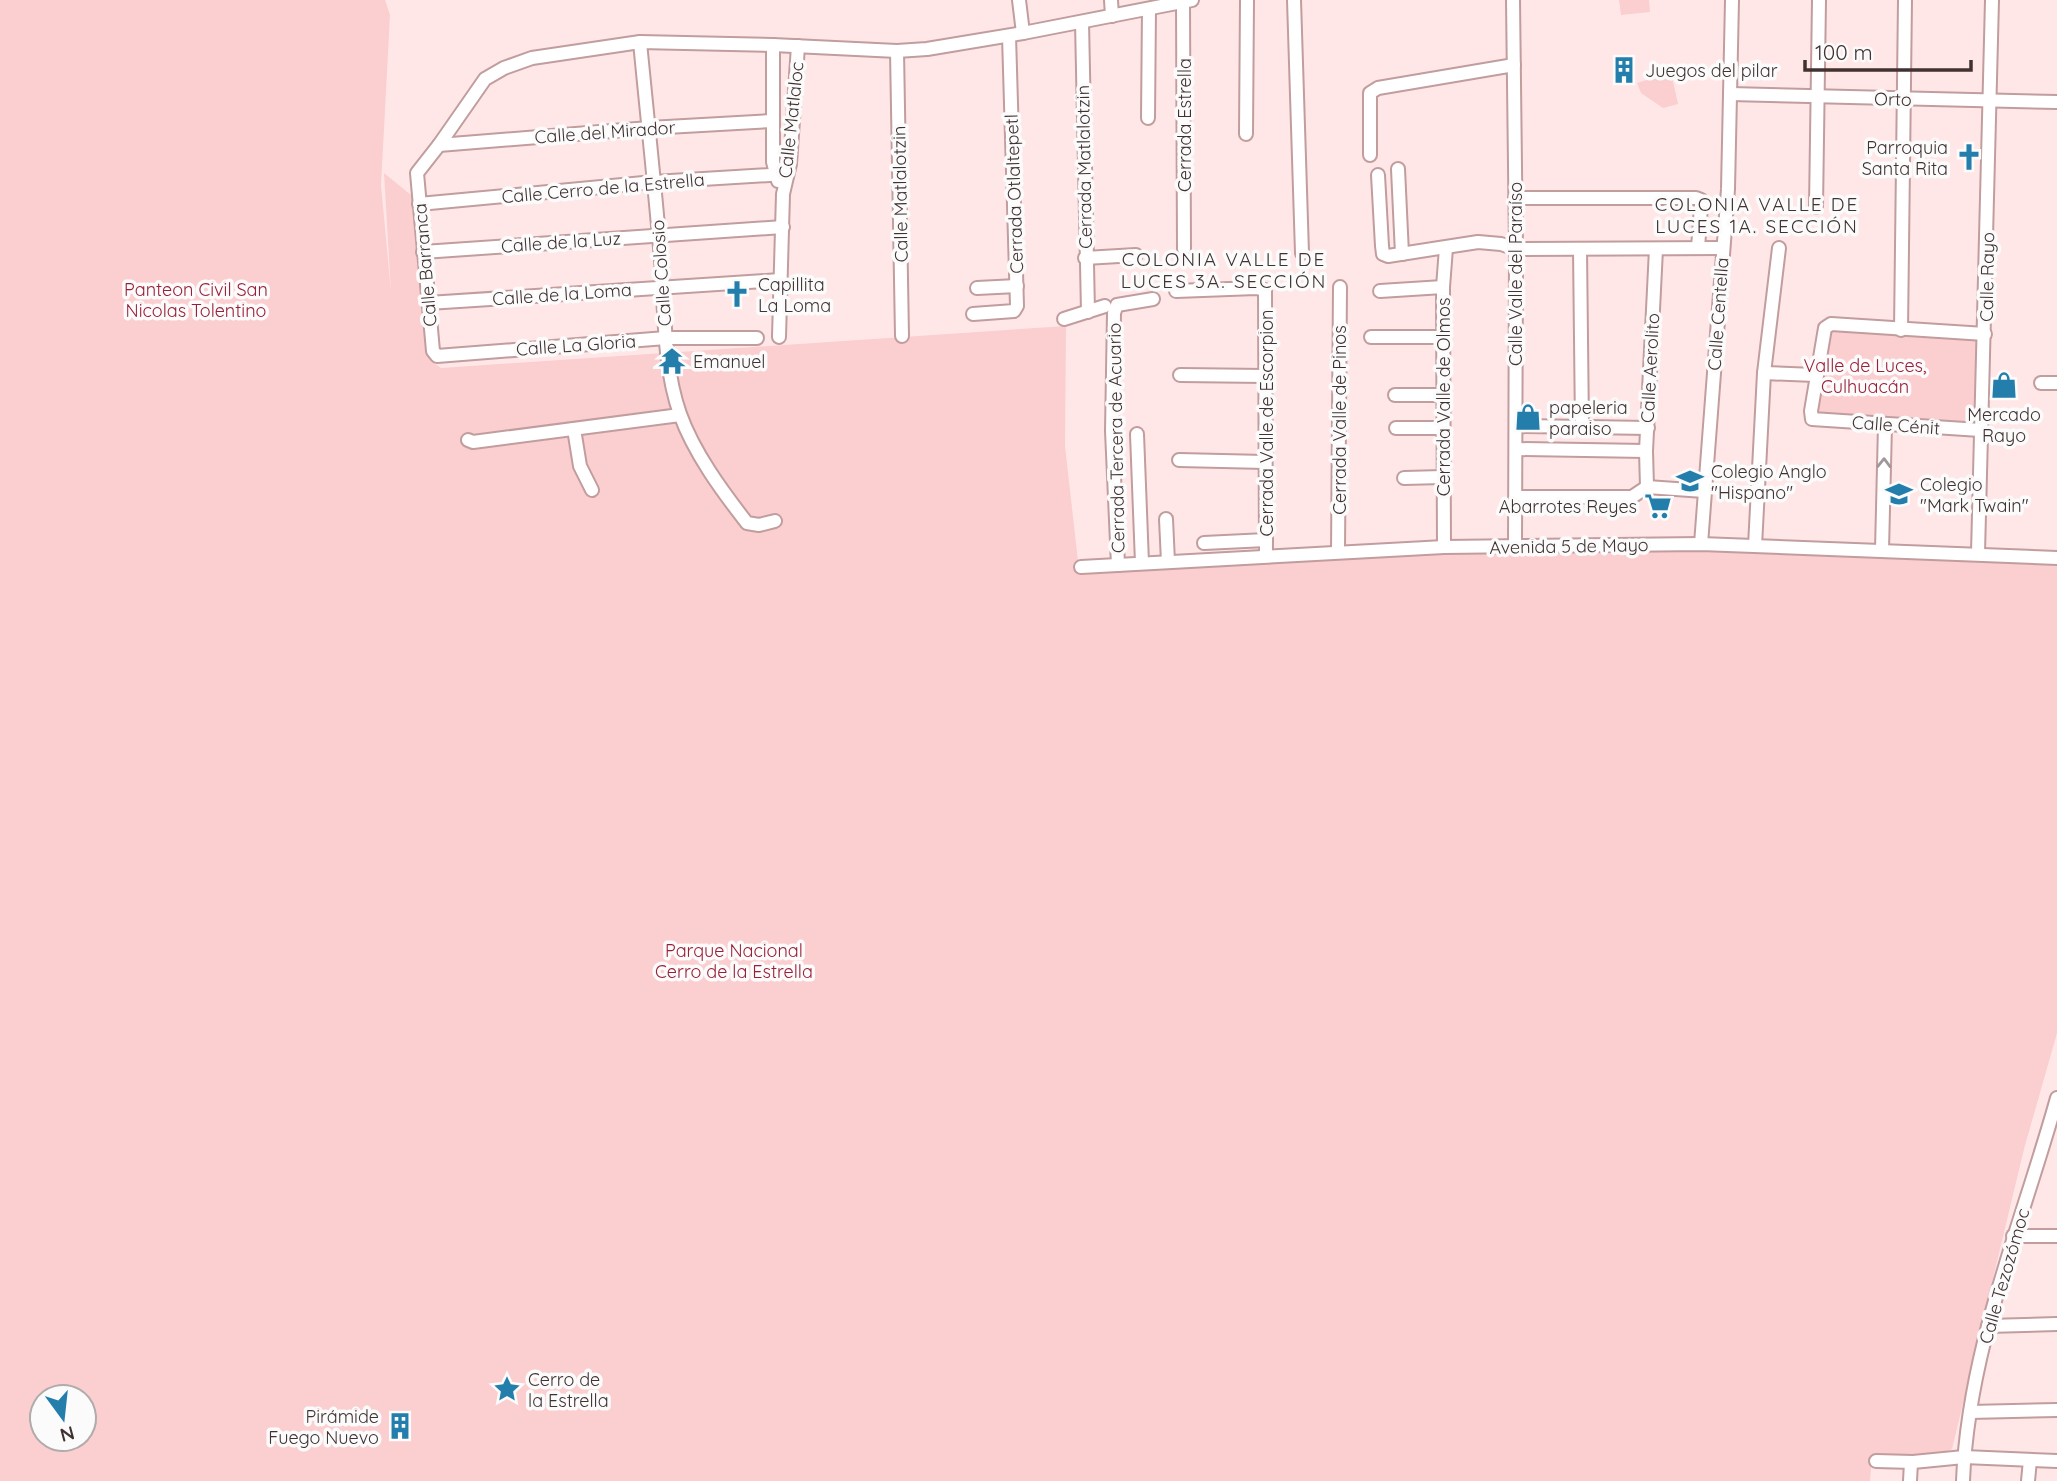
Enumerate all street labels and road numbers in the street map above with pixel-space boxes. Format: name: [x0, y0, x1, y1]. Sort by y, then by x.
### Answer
street label: Cerrada Estrella: [1173, 58, 1196, 192]
street label: Calle Matlaloc: [773, 61, 809, 179]
street label: Cerrada Matlalotzin: [1071, 85, 1097, 249]
street label: Orto: [1874, 87, 1912, 111]
street label: Cerrada Otlaltepetl: [1000, 114, 1028, 274]
street label: Calle del Mirador: [534, 116, 676, 148]
street label: Calle Matlalotzin: [887, 126, 913, 262]
street label: Calle Cerro de la Estrella: [501, 168, 705, 208]
street label: Calle Valle del Paraíso: [1504, 182, 1527, 366]
street label: Calle Barranca: [408, 202, 442, 328]
street label: Calle Colosio: [646, 219, 676, 327]
street label: Calle de la Luz: [500, 226, 622, 258]
street label: Calle Rayo: [1975, 232, 1999, 322]
street label: Calle Centella: [1703, 257, 1733, 371]
street label: Calle de la Loma: [492, 278, 632, 310]
street label: Cerrada Valle de Olmos: [1432, 298, 1455, 496]
street label: Cerrada Valle de Escorpion: [1255, 310, 1278, 536]
street label: Calle Aerolito: [1636, 312, 1664, 424]
street label: Cerrada Tercera de Acuario: [1102, 323, 1130, 553]
street label: Cerrada Valle de Pinos: [1328, 325, 1351, 515]
street label: Calle La Gloria: [515, 329, 637, 361]
street label: Calle Cénit: [1851, 410, 1941, 440]
street label: Avenida 5 de Mayo: [1489, 533, 1649, 559]
street label: Calle Tezozómoc: [1974, 1206, 2034, 1346]

